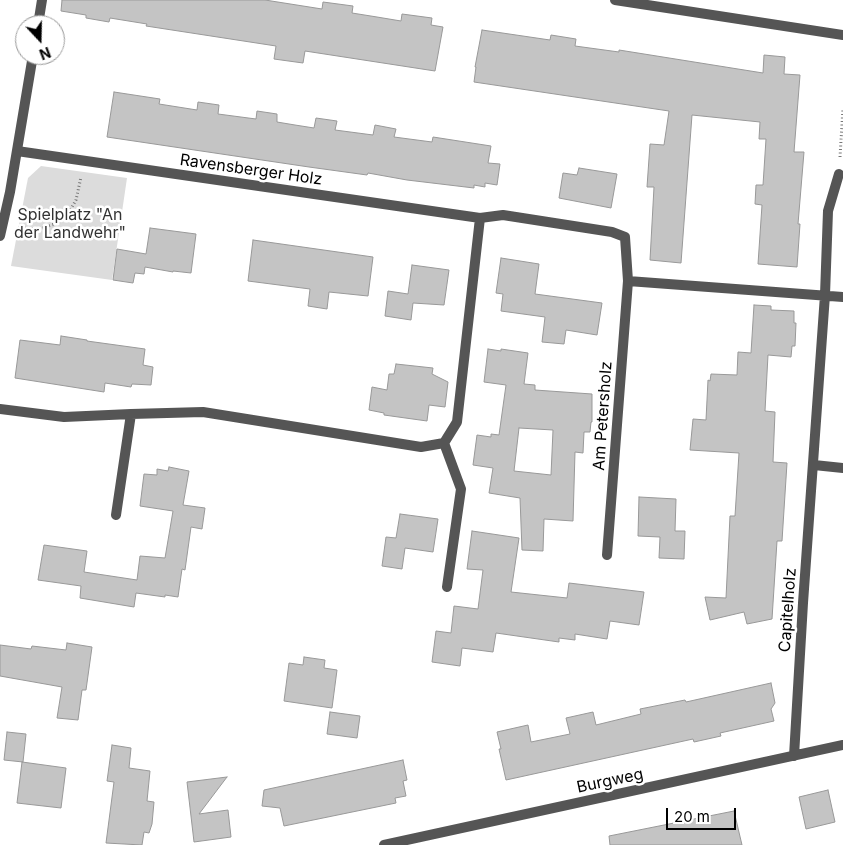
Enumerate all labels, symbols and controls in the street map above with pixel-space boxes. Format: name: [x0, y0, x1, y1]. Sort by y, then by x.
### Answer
north arrow: [15, 15, 65, 65]
text: N: [37, 44, 53, 63]
street label: Ravensberger Holz: [179, 150, 323, 190]
park label: Spielplatz "An der Landwehr": [14, 205, 126, 243]
street label: Am Petersholz: [590, 361, 616, 471]
street label: Capitelholz: [775, 567, 801, 653]
street label: Burgweg: [575, 765, 645, 797]
scale bar: [668, 798, 738, 830]
text: 20 m: [674, 807, 710, 826]

